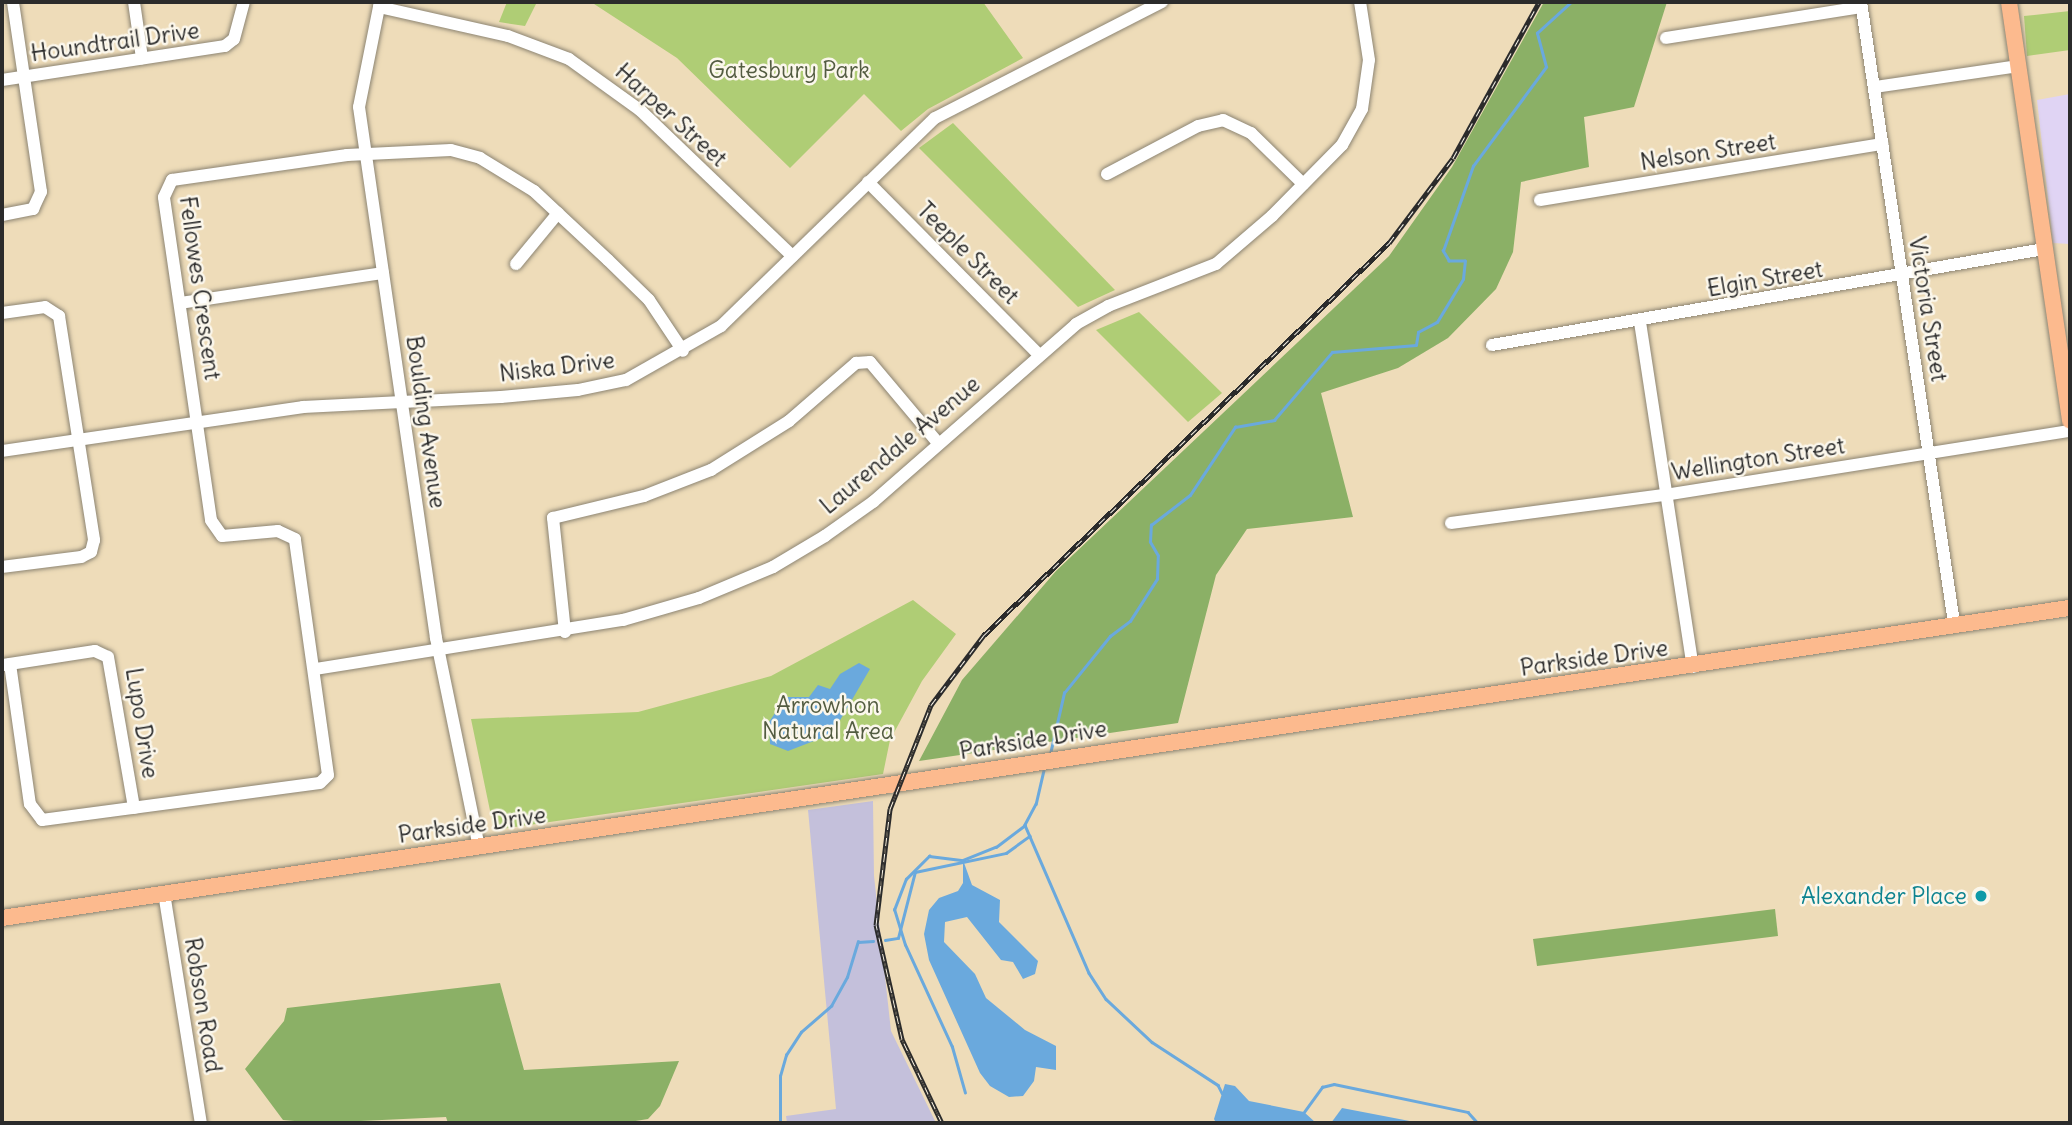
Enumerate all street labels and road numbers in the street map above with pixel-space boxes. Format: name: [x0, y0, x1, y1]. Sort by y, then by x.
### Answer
street label: Houndtrail Drive: [29, 17, 201, 67]
street label: Harper Street: [609, 58, 733, 172]
street label: Nelson Street: [1638, 128, 1778, 176]
street label: Fellowes Crescent: [173, 195, 227, 381]
street label: Teeple Street: [911, 196, 1025, 310]
street label: Victoria Street: [1903, 235, 1953, 383]
street label: Elgin Street: [1705, 255, 1825, 303]
street label: Boulding Avenue: [400, 334, 452, 510]
street label: Niska Drive: [498, 346, 616, 388]
street label: Laurendale Avenue: [815, 370, 985, 520]
street label: Wellington Street: [1669, 432, 1847, 486]
street label: Parkside Drive: [1518, 634, 1670, 682]
street label: Lupo Drive: [120, 666, 164, 780]
street label: Parkside Drive: [957, 715, 1109, 765]
street label: Parkside Drive: [396, 801, 548, 849]
street label: Robson Road: [179, 936, 227, 1074]

